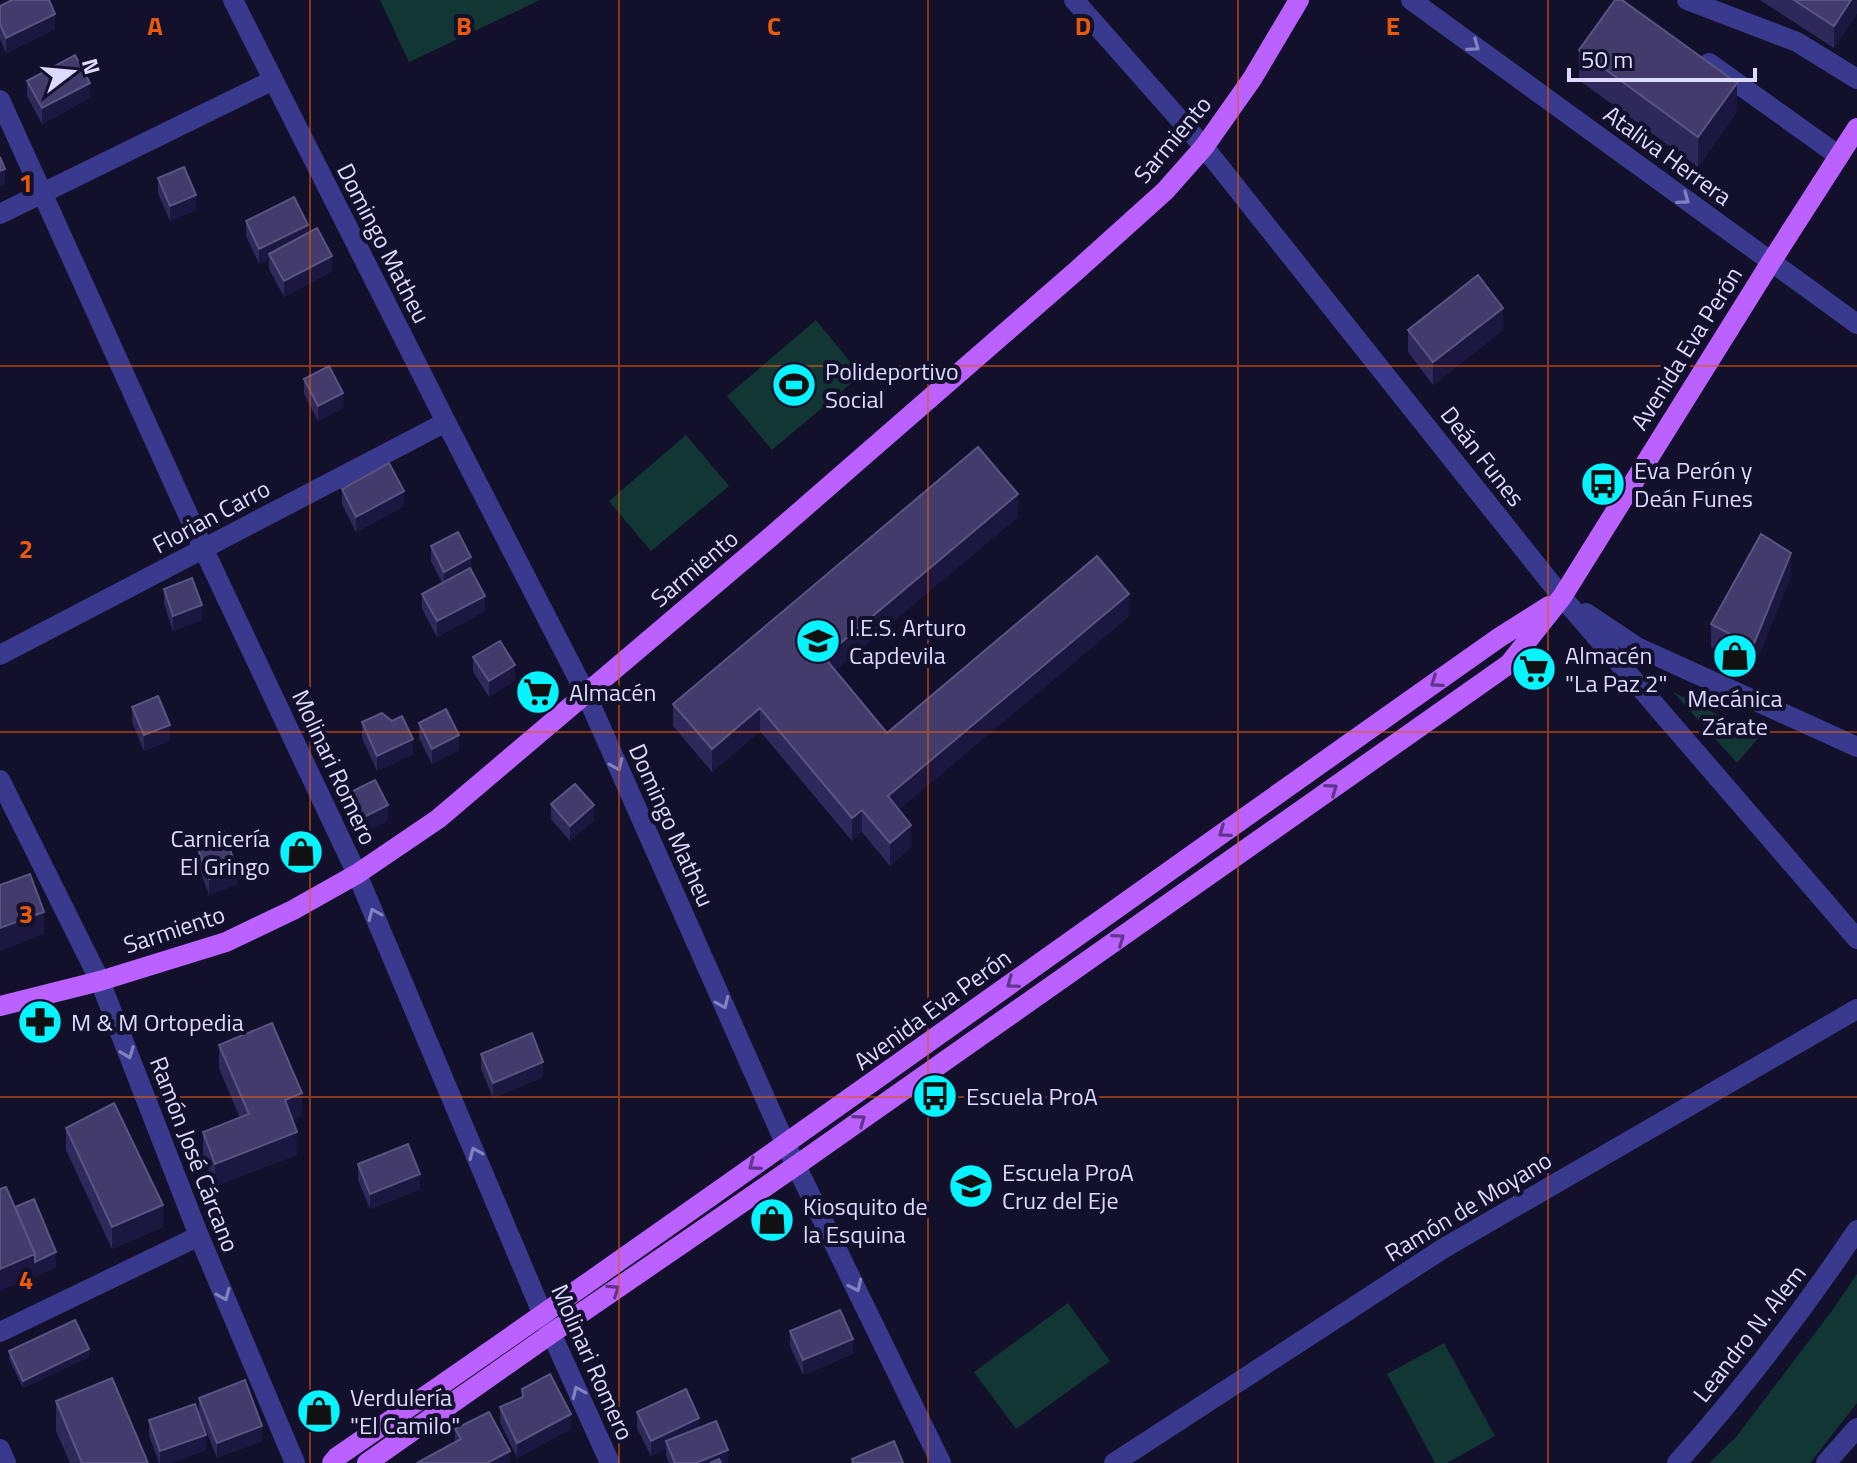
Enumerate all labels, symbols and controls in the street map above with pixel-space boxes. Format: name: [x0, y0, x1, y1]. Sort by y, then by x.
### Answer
text: A: [147, 6, 163, 45]
text: B: [456, 6, 472, 45]
text: C: [767, 6, 781, 45]
text: D: [1075, 6, 1091, 45]
text: E: [1386, 6, 1400, 45]
north arrow: [32, 32, 112, 112]
scale bar: [1569, 32, 1755, 82]
one-way arrow: [1465, 36, 1480, 51]
text: 50 m: [1581, 41, 1633, 77]
text: N: [73, 54, 110, 79]
street label: Sarmiento: [1125, 87, 1219, 191]
street label: Ataliva Herrera: [1596, 96, 1740, 214]
street label: Domingo Matheu: [328, 157, 440, 329]
text: 1: [19, 163, 33, 202]
one-way arrow: [1675, 189, 1690, 204]
street label: Avenida Eva Perón: [1621, 259, 1751, 437]
place label: Polideportivo Social: [825, 353, 959, 417]
sports icon: Polideportivo Social: [770, 361, 818, 409]
street label: Deán Funes: [1432, 398, 1534, 514]
place label: Eva Perón y Deán Funes: [1634, 452, 1753, 516]
bus stop icon: Eva Perón y Deán Funes: [1579, 460, 1627, 508]
street label: Florian Carro: [146, 470, 276, 562]
street label: Sarmiento: [642, 521, 746, 615]
text: 2: [19, 529, 33, 568]
place label: I.E.S. Arturo Capdevila: [849, 609, 967, 673]
school or university icon: I.E.S. Arturo Capdevila: [794, 617, 842, 665]
shop icon: Mecánica Zárate: [1711, 632, 1759, 680]
place label: Almacén "La Paz 2": [1565, 637, 1667, 701]
supermarket icon: Almacén "La Paz 2": [1510, 645, 1558, 693]
supermarket icon: Almacén: [514, 668, 562, 716]
one-way arrow: [1431, 672, 1445, 687]
place label: Almacén: [569, 674, 656, 710]
place label: Mecánica Zárate: [1687, 680, 1783, 744]
street label: Molinari Romero: [283, 684, 387, 850]
street label: Domingo Matheu: [620, 738, 724, 912]
one-way arrow: [607, 757, 623, 772]
one-way arrow: [1324, 784, 1338, 799]
place label: Carnicería El Gringo: [170, 820, 270, 884]
one-way arrow: [1218, 822, 1232, 837]
shop icon: Carnicería El Gringo: [277, 828, 325, 876]
text: 3: [19, 894, 33, 933]
street label: Sarmiento: [119, 896, 229, 962]
one-way arrow: [367, 908, 383, 922]
one-way arrow: [1111, 934, 1125, 949]
street label: Avenida Eva Perón: [846, 939, 1018, 1079]
one-way arrow: [1007, 973, 1021, 988]
one-way arrow: [713, 995, 729, 1009]
pharmacy icon: M & M Ortopedia: [16, 998, 64, 1046]
place label: M & M Ortopedia: [71, 1004, 244, 1040]
one-way arrow: [118, 1045, 135, 1059]
street label: Ramón José Cárcano: [141, 1051, 249, 1257]
bus stop icon: Escuela ProA: [911, 1072, 959, 1120]
place label: Escuela ProA: [966, 1078, 1098, 1114]
one-way arrow: [852, 1115, 866, 1130]
street label: Ramón de Moyano: [1378, 1142, 1558, 1270]
one-way arrow: [468, 1147, 485, 1161]
place label: Escuela ProA Cruz del Eje: [1002, 1154, 1134, 1218]
one-way arrow: [748, 1155, 762, 1170]
school or university icon: Escuela ProA Cruz del Eje: [947, 1162, 995, 1210]
place label: Kiosquito de la Esquina: [803, 1188, 928, 1252]
shop icon: Kiosquito de la Esquina: [748, 1196, 796, 1244]
street label: Leandro N. Alem: [1684, 1257, 1814, 1409]
text: 4: [19, 1260, 33, 1299]
street label: Molinari Romero: [543, 1278, 643, 1446]
one-way arrow: [846, 1278, 862, 1292]
one-way arrow: [606, 1285, 620, 1300]
one-way arrow: [214, 1287, 230, 1301]
place label: Verdulería "El Camilo": [350, 1379, 460, 1443]
one-way arrow: [572, 1386, 588, 1400]
shop icon: Verdulería "El Camilo": [295, 1387, 343, 1435]

